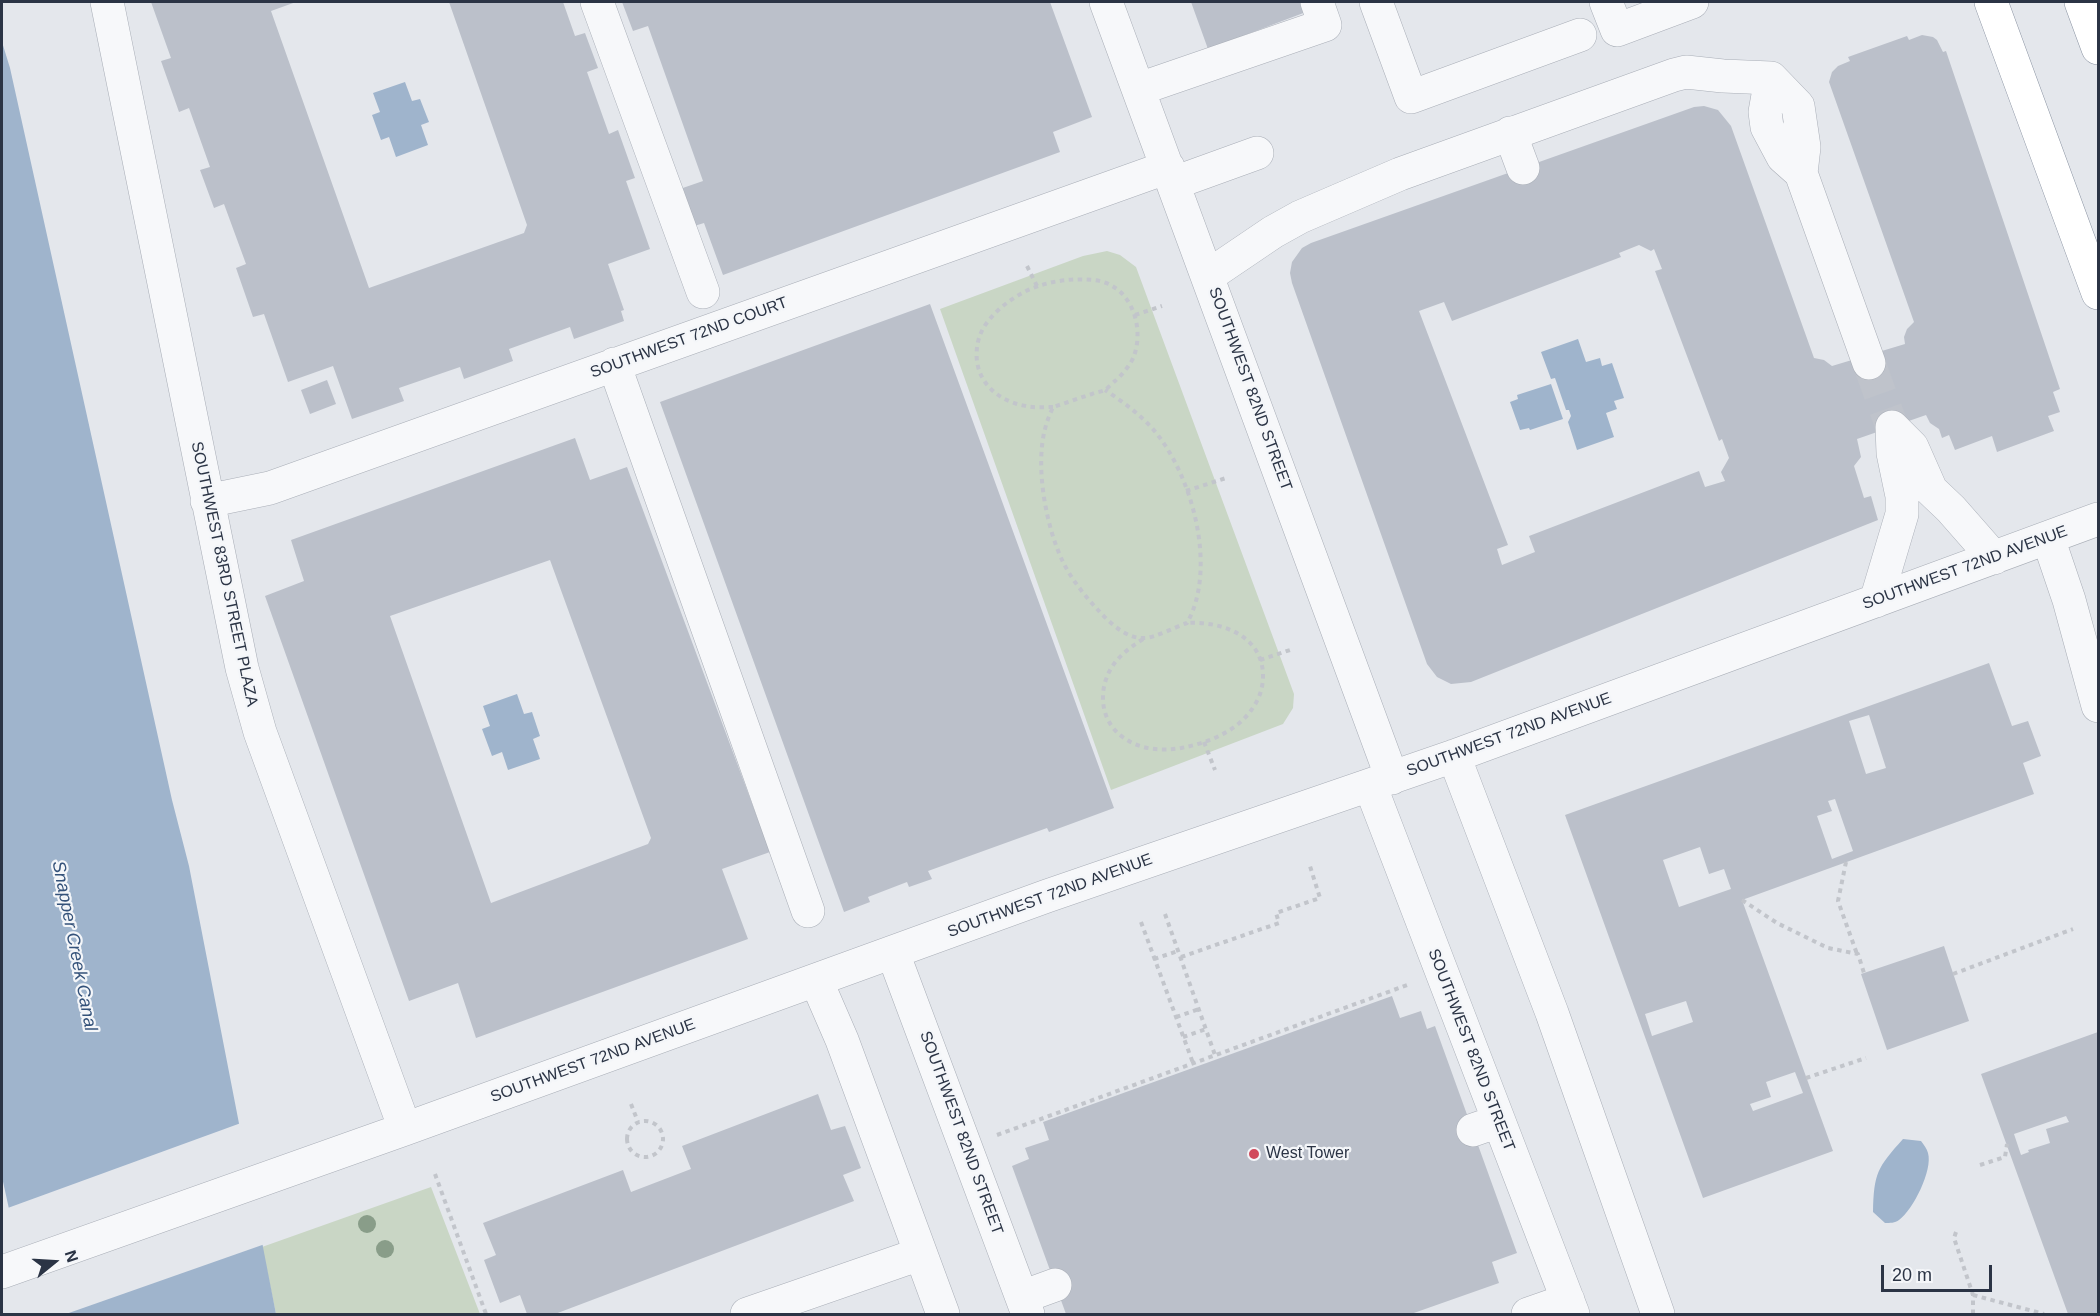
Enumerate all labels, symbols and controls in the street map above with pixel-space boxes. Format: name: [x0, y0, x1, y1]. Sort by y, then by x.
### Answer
street label: SOUTHWEST 82ND STREET: [1204, 285, 1296, 493]
street label: SOUTHWEST 72ND COURT: [588, 293, 790, 383]
street label: SOUTHWEST 83RD STREET PLAZA: [187, 440, 261, 708]
street label: SOUTHWEST 72ND AVENUE: [1860, 522, 2070, 614]
street label: SOUTHWEST 72ND AVENUE: [1404, 689, 1614, 781]
street label: SOUTHWEST 72ND AVENUE: [945, 850, 1155, 942]
water label: Snapper Creek Canal: [47, 859, 101, 1033]
street label: SOUTHWEST 82ND STREET: [1423, 946, 1519, 1154]
street label: SOUTHWEST 72ND AVENUE: [488, 1015, 698, 1107]
street label: SOUTHWEST 82ND STREET: [915, 1029, 1007, 1237]
place label: West Tower: [1266, 1144, 1349, 1164]
marker: West Tower: [1247, 1147, 1261, 1161]
north arrow: [24, 1232, 84, 1292]
text: N: [62, 1248, 81, 1264]
scale bar: [1884, 1253, 1995, 1291]
text: 20 m: [1892, 1265, 1932, 1285]

